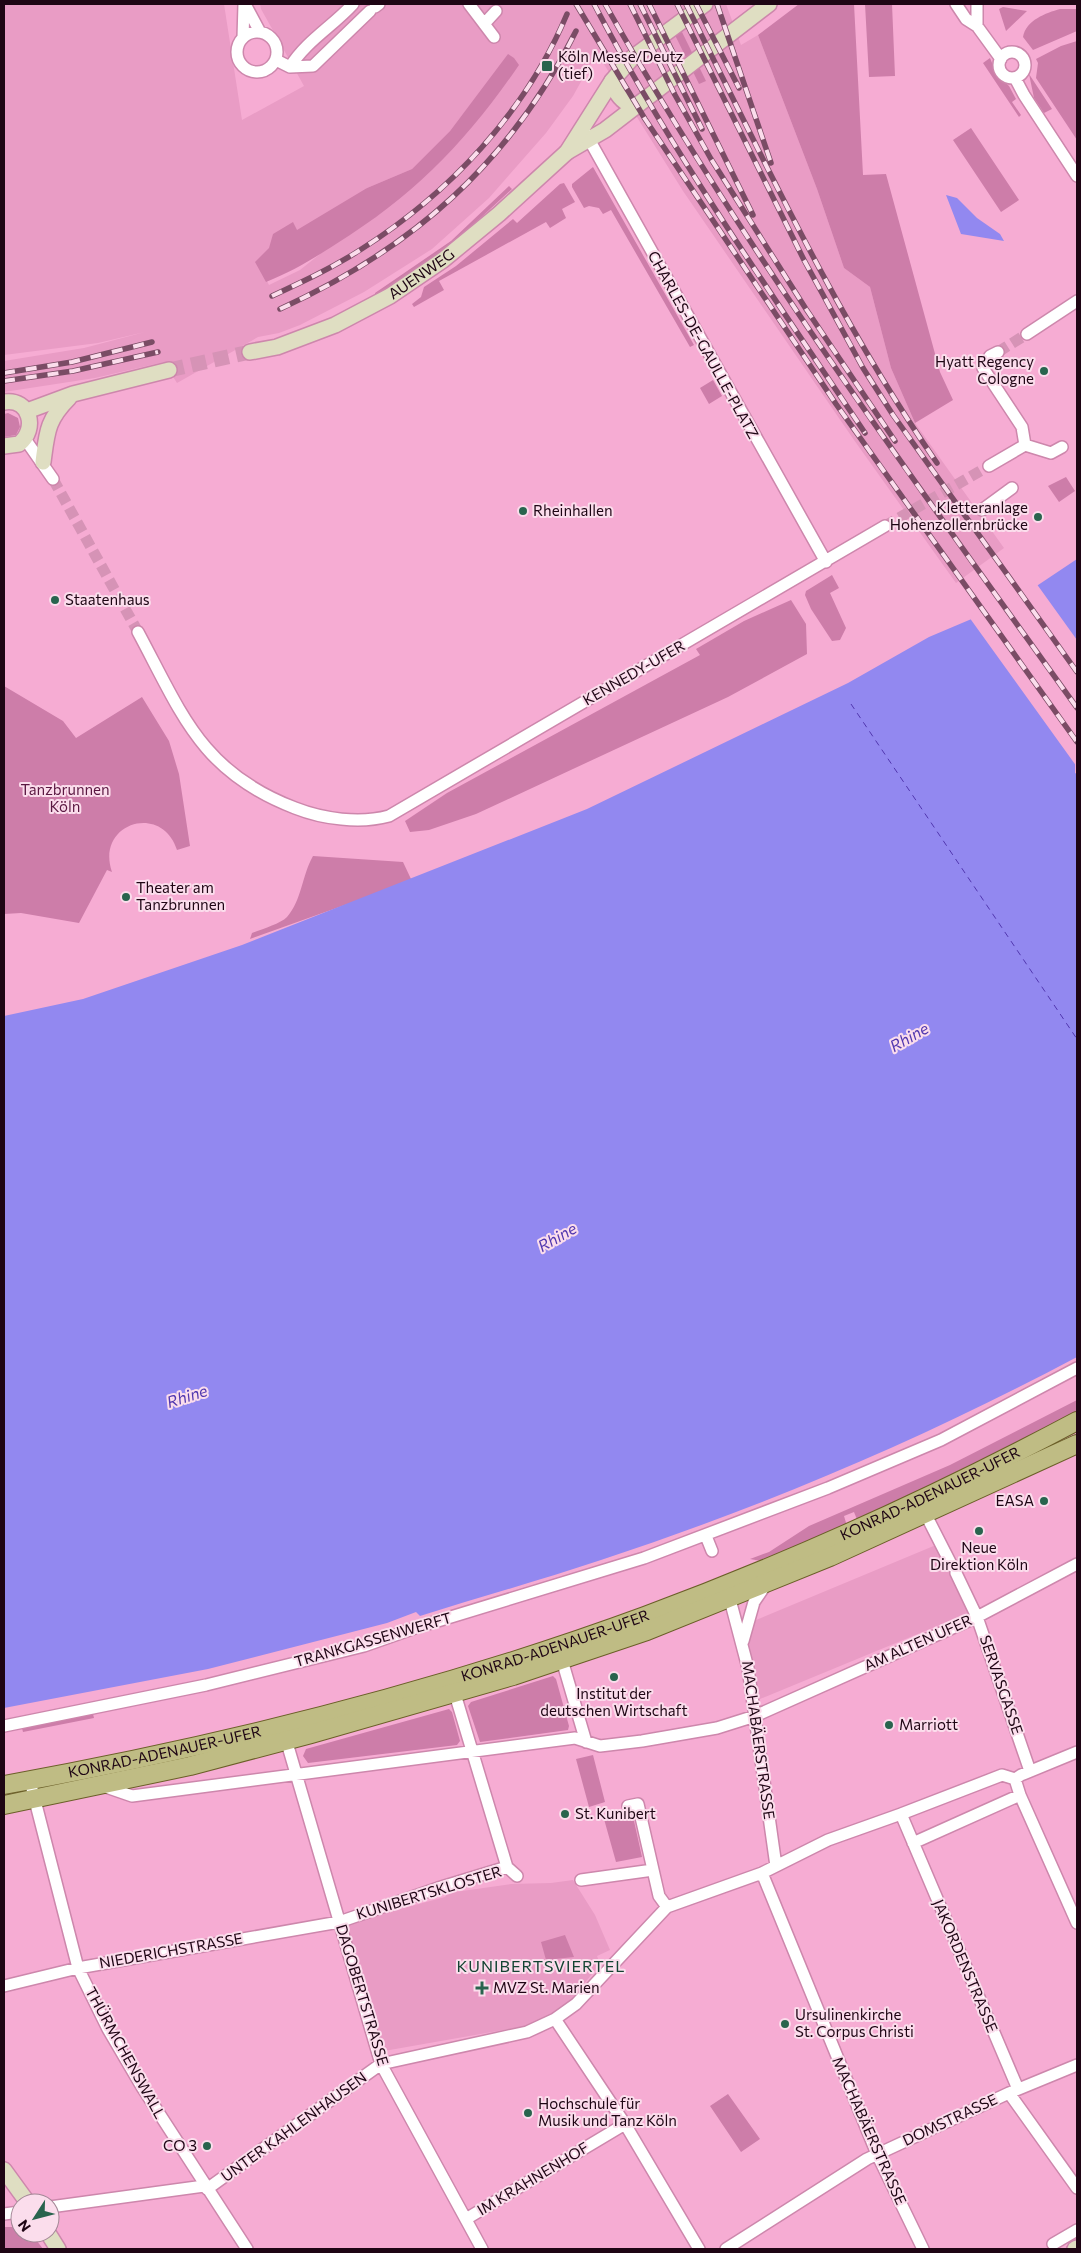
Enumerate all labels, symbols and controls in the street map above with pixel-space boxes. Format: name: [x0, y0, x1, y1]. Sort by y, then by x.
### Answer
place label: Köln Messe/Deutz (tief): [558, 47, 683, 82]
marker: Köln Messe/Deutz (tief): [540, 59, 554, 73]
street label: AUENWEG: [385, 244, 458, 303]
street label: CHARLES-DE-GAULLE-PLATZ: [645, 248, 763, 442]
place label: Hyatt Regency Cologne: [935, 352, 1034, 387]
marker: Hyatt Regency Cologne: [1038, 365, 1050, 377]
place label: Kletteranlage Hohenzollernbrücke: [890, 498, 1028, 533]
place label: Rheinhallen: [533, 501, 613, 519]
marker: Rheinhallen: [517, 505, 529, 517]
marker: Kletteranlage Hohenzollernbrücke: [1032, 511, 1044, 523]
place label: Staatenhaus: [65, 590, 150, 608]
marker: Staatenhaus: [49, 594, 61, 606]
street label: KENNEDY-UFER: [579, 636, 688, 709]
park label: Tanzbrunnen Köln: [20, 780, 110, 815]
place label: Theater am Tanzbrunnen: [136, 878, 225, 913]
marker: Theater am Tanzbrunnen: [120, 891, 132, 903]
water label: Rhine: [886, 1018, 932, 1055]
water label: Rhine: [534, 1218, 580, 1255]
water label: Rhine: [164, 1380, 210, 1411]
street label: KONRAD-ADENAUER-UFER: [837, 1442, 1023, 1543]
place label: EASA: [996, 1491, 1034, 1509]
marker: EASA: [1038, 1495, 1050, 1507]
marker: Neue Direktion Köln: [973, 1525, 985, 1537]
place label: Neue Direktion Köln: [930, 1538, 1028, 1573]
street label: KONRAD-ADENAUER-UFER: [459, 1605, 651, 1685]
street label: TRANKGASSENWERFT: [292, 1608, 454, 1670]
street label: AM ALTEN UFER: [861, 1610, 974, 1674]
street label: SERVASGASSE: [977, 1633, 1027, 1737]
street label: MACHABÄERSTRASSE: [739, 1659, 779, 1821]
marker: Institut der deutschen Wirtschaft: [608, 1671, 620, 1683]
place label: Institut der deutschen Wirtschaft: [540, 1684, 688, 1719]
place label: Marriott: [899, 1715, 958, 1733]
marker: Marriott: [883, 1719, 895, 1731]
street label: KONRAD-ADENAUER-UFER: [66, 1721, 263, 1781]
place label: St. Kunibert: [575, 1804, 656, 1822]
marker: St. Kunibert: [559, 1808, 571, 1820]
street label: KUNIBERTSKLOSTER: [354, 1861, 504, 1923]
street label: JAKORDENSTRASSE: [930, 1896, 1002, 2035]
street label: DAGOBERTSTRASSE: [333, 1922, 393, 2068]
street label: NIEDERICHSTRASSE: [98, 1929, 244, 1971]
district label: KUNIBERTSVIERTEL: [457, 1956, 625, 1975]
place label: MVZ St. Marien: [493, 1978, 600, 1996]
marker: MVZ St. Marien: [475, 1981, 489, 1995]
street label: THÜRMCHENSWALL: [82, 1983, 170, 2122]
place label: Ursulinenkirche St. Corpus Christi: [795, 2005, 914, 2040]
marker: Ursulinenkirche St. Corpus Christi: [779, 2018, 791, 2030]
street label: MACHABÄERSTRASSE: [829, 2054, 911, 2208]
street label: UNTER KAHLENHAUSEN: [217, 2067, 370, 2185]
street label: DOMSTRASSE: [899, 2089, 1000, 2149]
place label: Hochschule für Musik und Tanz Köln: [538, 2094, 677, 2129]
marker: Hochschule für Musik und Tanz Köln: [522, 2107, 534, 2119]
place label: CO 3: [163, 2136, 197, 2154]
street label: IM KRAHNENHOF: [474, 2138, 591, 2219]
marker: CO 3: [201, 2140, 213, 2152]
north arrow: [10, 2193, 60, 2243]
text: N: [14, 2217, 34, 2235]

